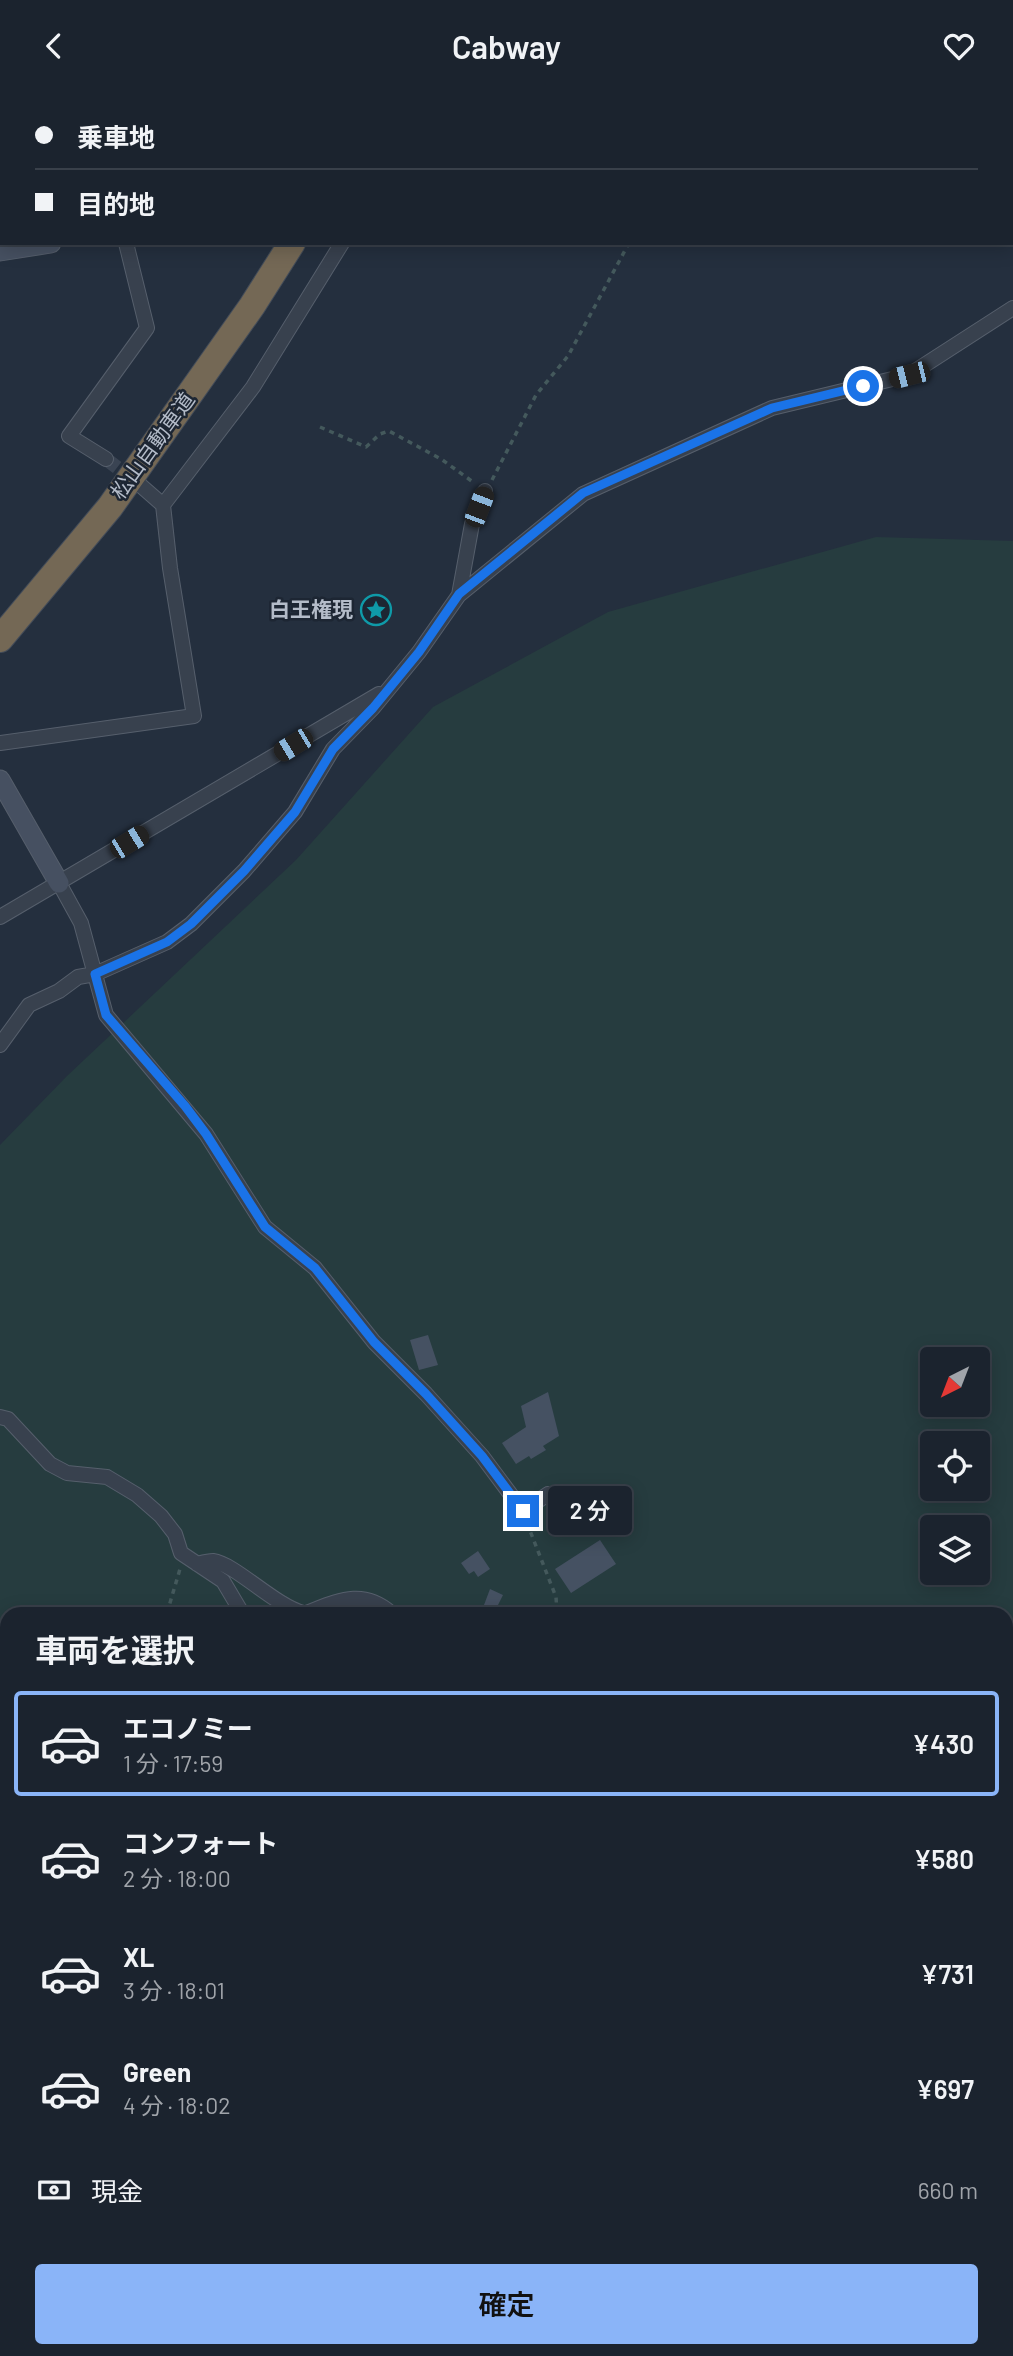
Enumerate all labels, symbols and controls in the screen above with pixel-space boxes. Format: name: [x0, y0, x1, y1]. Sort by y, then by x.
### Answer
icon: back: [35, 27, 73, 65]
text: Cabway: [452, 27, 561, 65]
icon: heart: [940, 27, 978, 65]
text: 乗車地: [77, 121, 155, 152]
text: 目的地: [77, 188, 155, 219]
car: [887, 360, 932, 390]
route start: [847, 370, 879, 402]
street label: 松山自動車道: [105, 387, 199, 503]
car: [462, 484, 497, 530]
place icon: 白王権現: [359, 593, 393, 627]
place label: 白王権現: [269, 596, 353, 621]
car: [270, 725, 317, 765]
car: [106, 822, 153, 862]
north arrow: [920, 1347, 990, 1417]
map controls: [920, 1347, 990, 1585]
button: locate: [920, 1431, 990, 1501]
callout: 2 分: [548, 1487, 632, 1535]
route end: [507, 1495, 539, 1527]
text: 2 分: [570, 1496, 610, 1524]
button: layers: [920, 1515, 990, 1585]
text: 車両を選択: [35, 1630, 195, 1668]
icon: car: [39, 1712, 102, 1775]
text: エコノミー: [123, 1712, 253, 1743]
text: ¥430: [912, 1728, 974, 1759]
text: 1 分 · 17:59: [123, 1749, 223, 1777]
icon: car: [39, 1827, 102, 1890]
text: コンフォート: [123, 1827, 278, 1858]
text: ¥580: [914, 1843, 974, 1874]
text: 2 分 · 18:00: [123, 1864, 231, 1892]
text: XL: [123, 1941, 154, 1972]
icon: car: [39, 1942, 102, 2005]
text: ¥731: [921, 1958, 974, 1989]
text: 3 分 · 18:01: [123, 1976, 225, 2004]
text: Green: [123, 2056, 191, 2087]
icon: car: [39, 2057, 102, 2120]
text: ¥697: [916, 2073, 974, 2104]
text: 4 分 · 18:02: [123, 2091, 230, 2119]
icon: cash: [35, 2171, 73, 2209]
text: 現金: [91, 2175, 143, 2206]
text: 660 m: [918, 2176, 978, 2204]
button: 確定: [35, 2264, 978, 2344]

